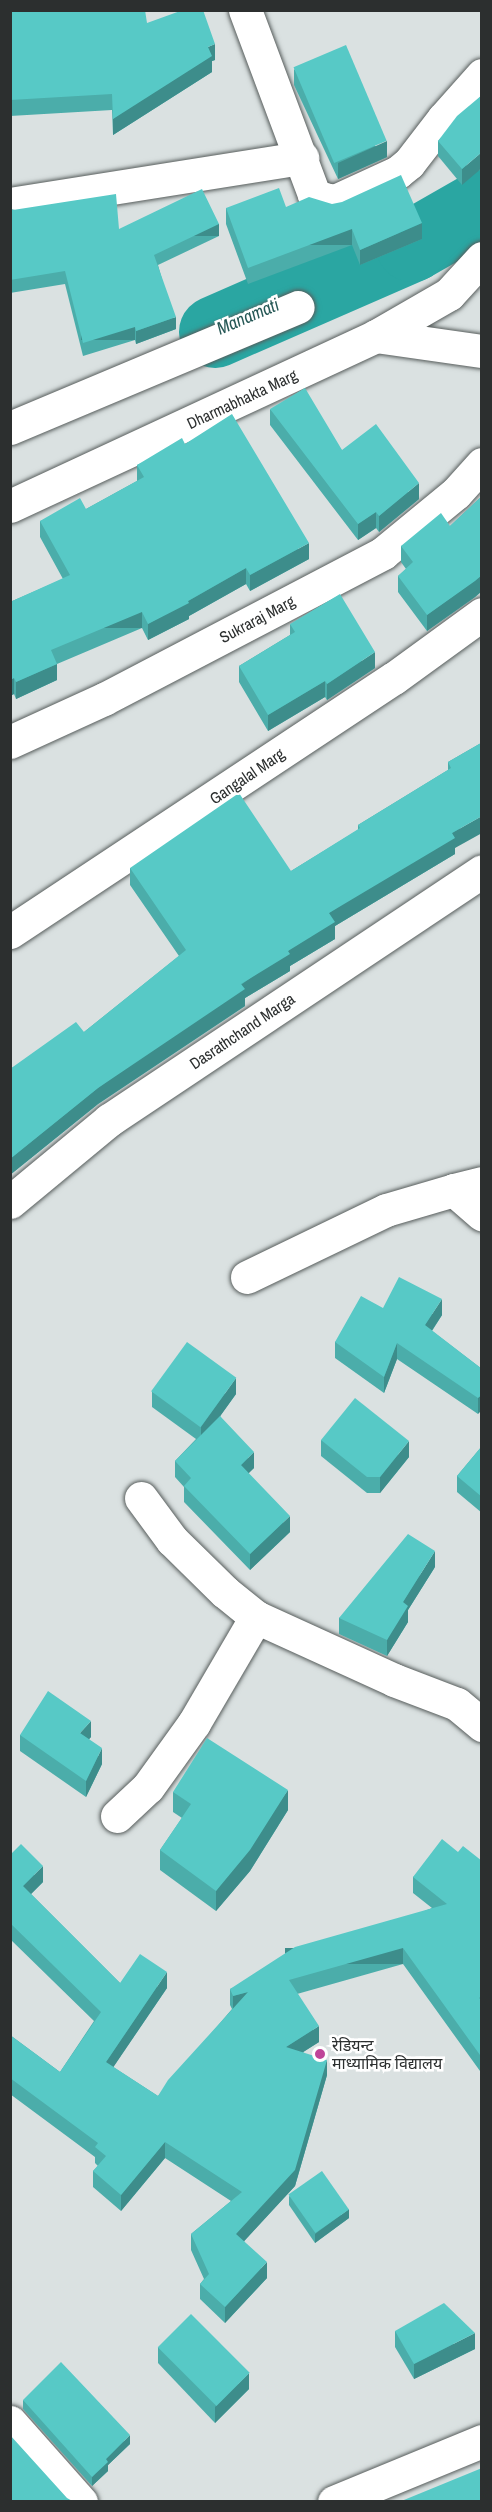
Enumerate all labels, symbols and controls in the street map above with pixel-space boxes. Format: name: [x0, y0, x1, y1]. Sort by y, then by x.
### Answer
water label: Manamati: [214, 294, 282, 340]
street label: Dharmabhakta Marg: [184, 365, 300, 433]
street label: Sukraraj Marg: [216, 591, 298, 647]
street label: Gangalal Marg: [206, 744, 288, 808]
street label: Dasrathchand Marga: [186, 989, 298, 1073]
place label: रेडियन्ट माध्यामिक विद्यालय: [332, 2035, 442, 2073]
marker: रेडियन्ट माध्यामिक विद्यालय: [313, 2047, 327, 2061]

